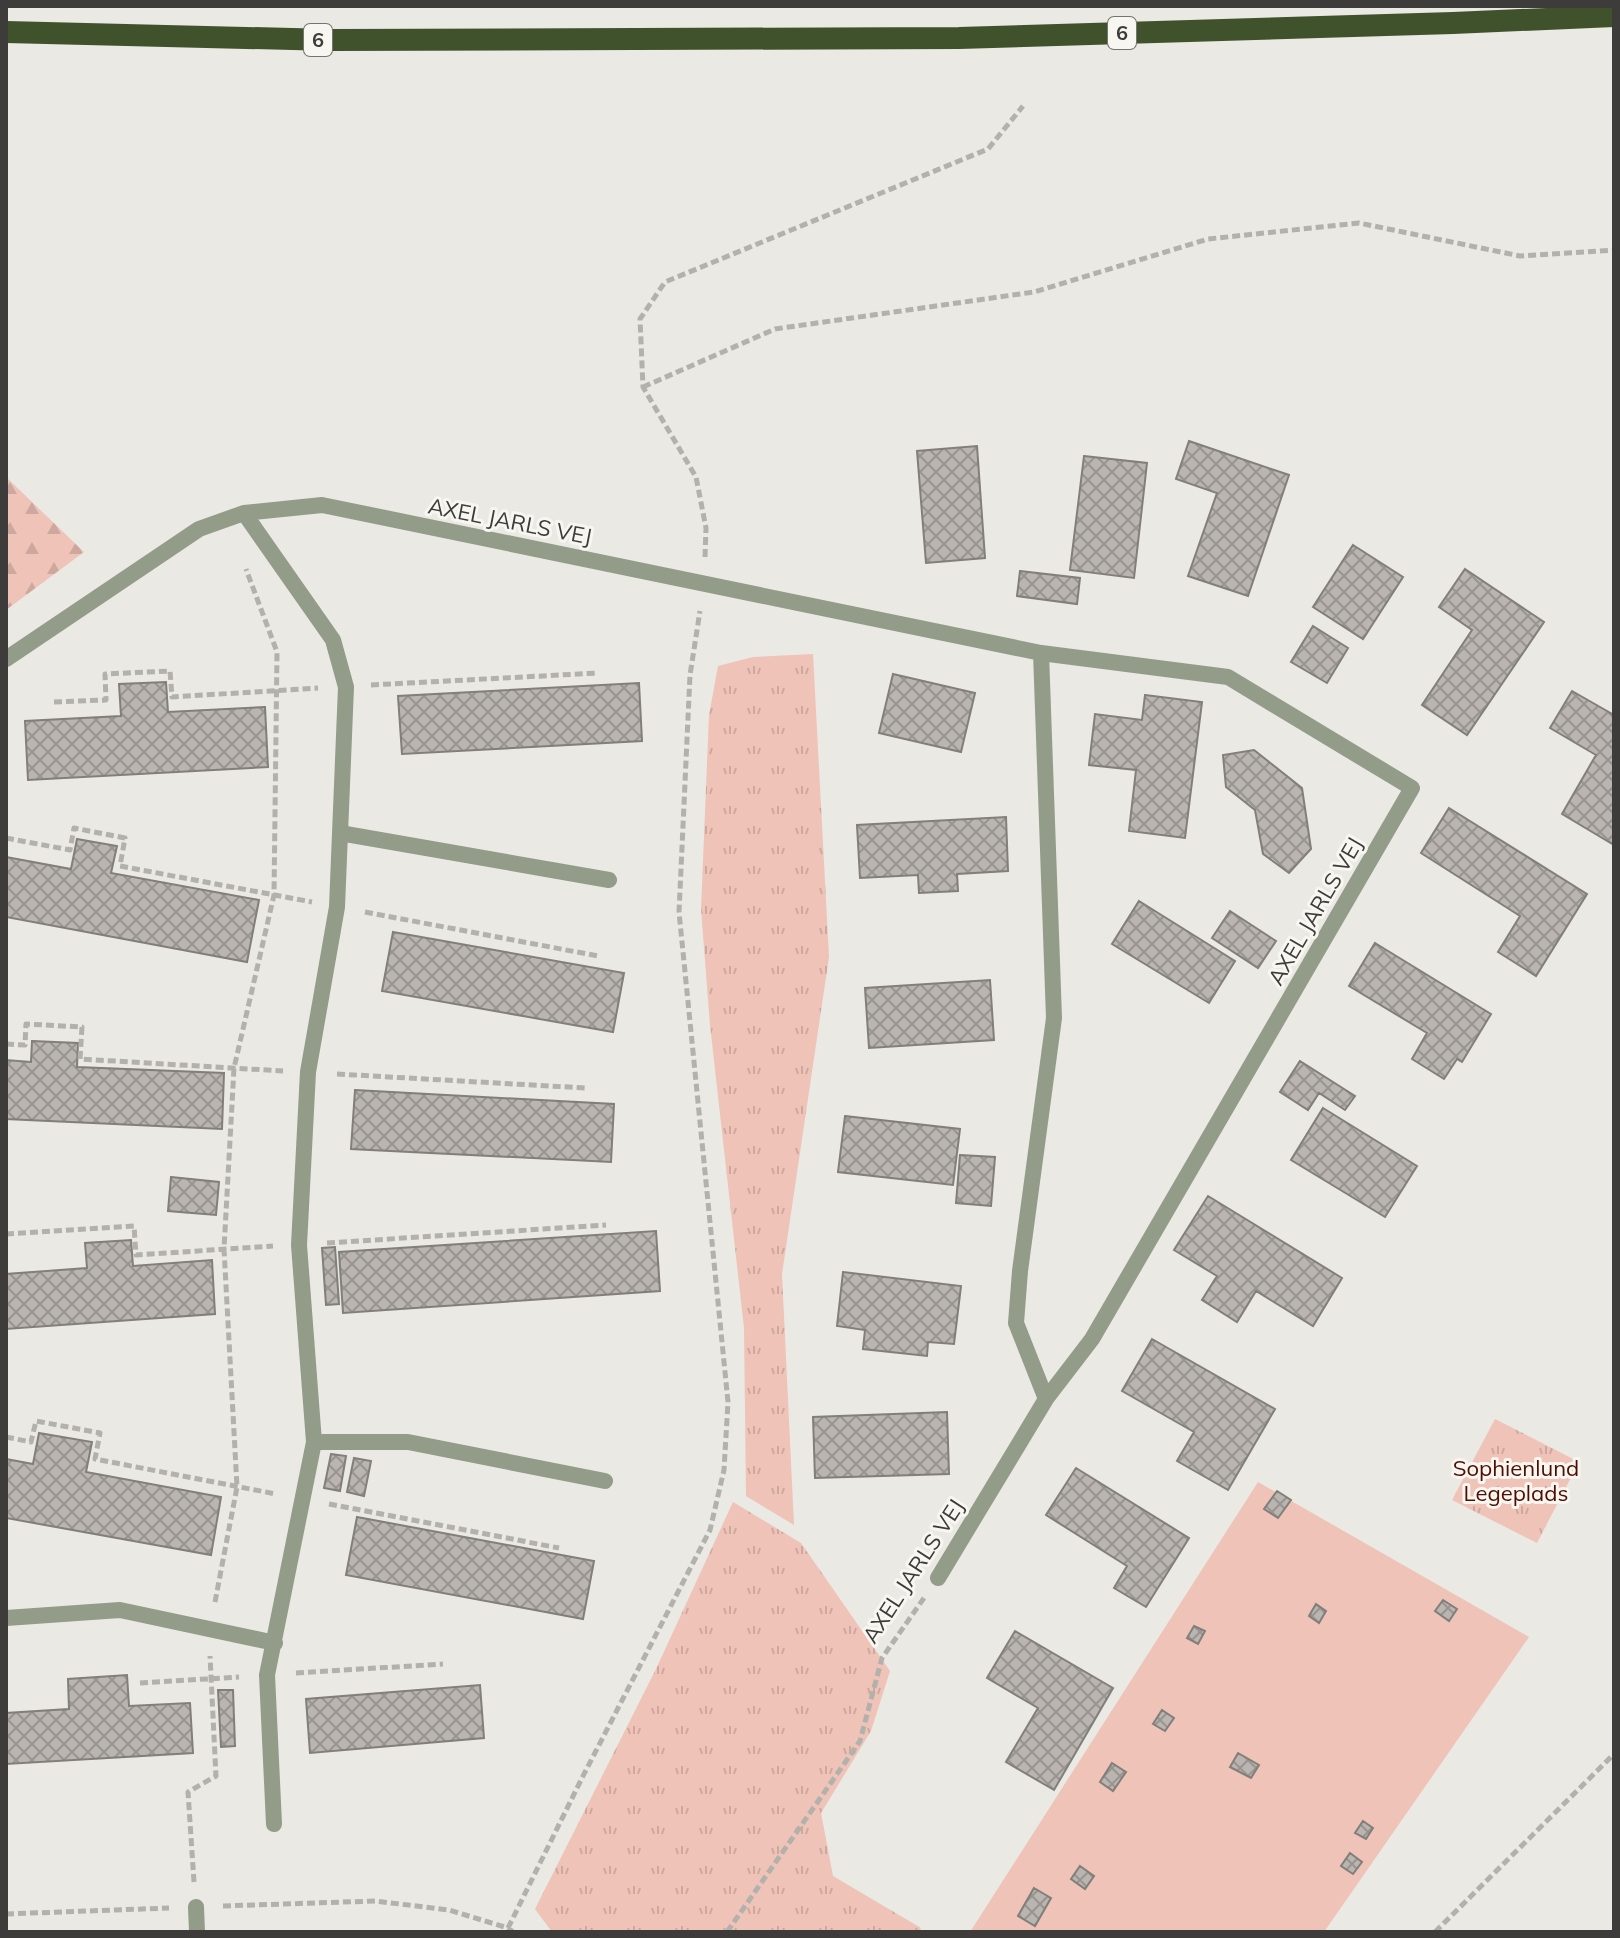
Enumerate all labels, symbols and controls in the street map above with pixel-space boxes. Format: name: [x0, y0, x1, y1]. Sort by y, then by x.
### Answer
road number: 6: [1108, 17, 1136, 49]
road number: 6: [304, 24, 332, 56]
street label: AXEL JARLS VEJ: [426, 491, 594, 551]
street label: AXEL JARLS VEJ: [1261, 832, 1369, 990]
park label: Sophienlund Legeplads: [1453, 1454, 1579, 1507]
street label: AXEL JARLS VEJ: [856, 1494, 970, 1648]

